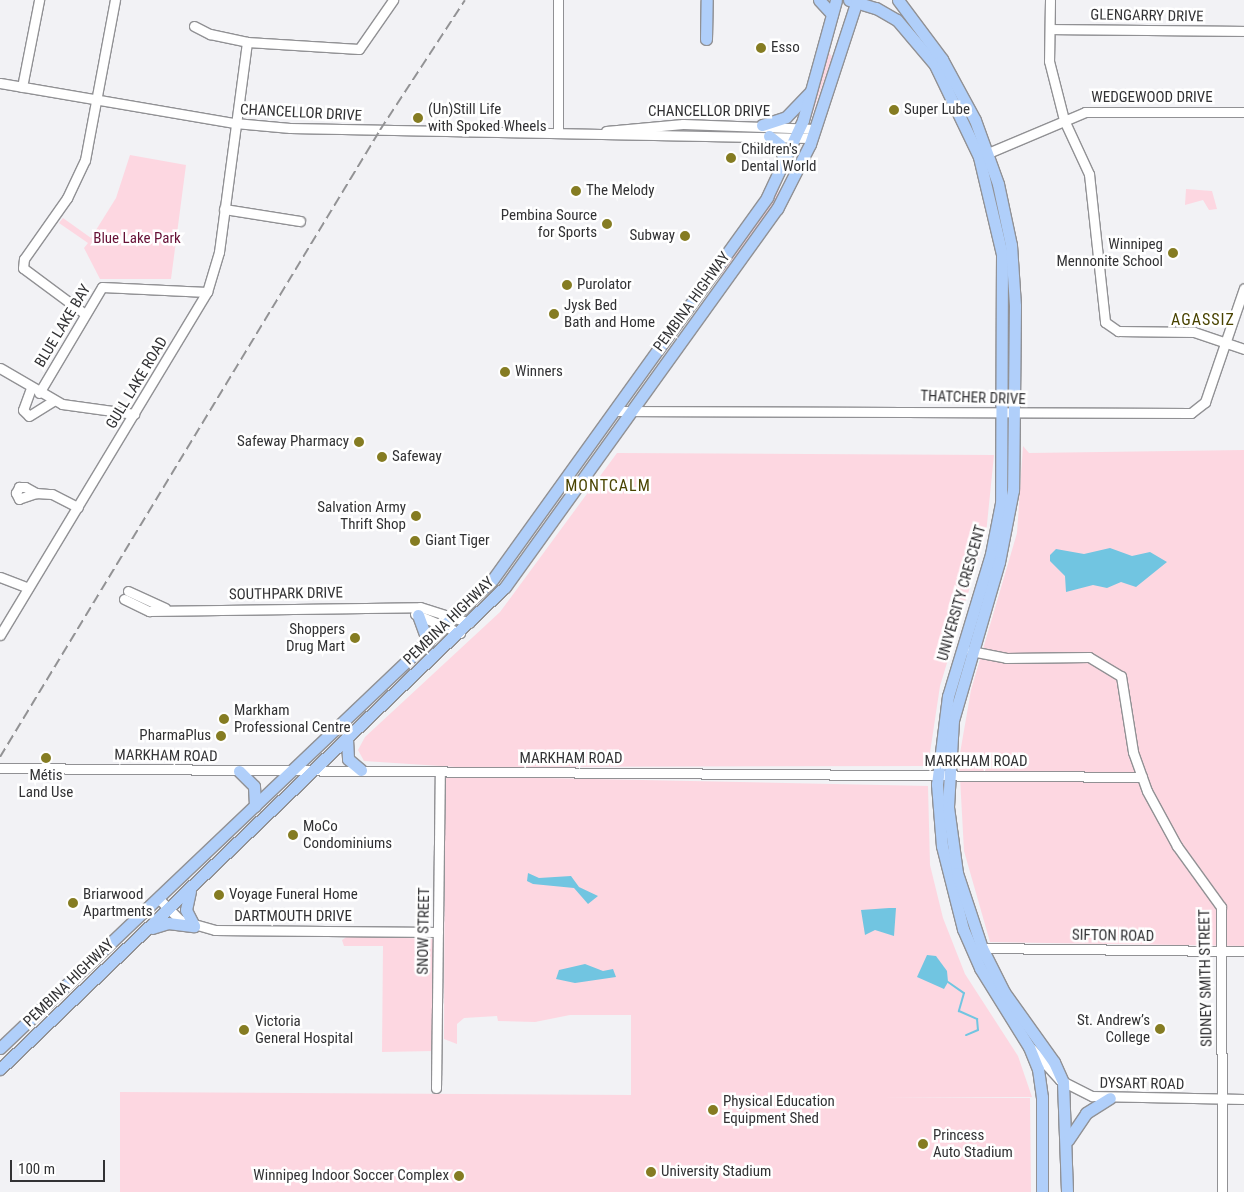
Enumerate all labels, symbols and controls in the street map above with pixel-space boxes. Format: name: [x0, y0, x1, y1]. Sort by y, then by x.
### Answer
street label: GLENGARRY DRIVE: [1090, 6, 1204, 26]
place label: Esso: [771, 39, 800, 57]
marker: Esso: [755, 42, 767, 54]
street label: WEDGEWOOD DRIVE: [1091, 89, 1213, 107]
place label: (Un)Still Life with Spoked Wheels: [428, 100, 547, 135]
street label: CHANCELLOR DRIVE: [240, 101, 362, 125]
place label: Super Lube: [904, 101, 970, 119]
street label: CHANCELLOR DRIVE: [648, 103, 770, 121]
marker: Super Lube: [888, 104, 900, 116]
marker: (Un)Still Life with Spoked Wheels: [412, 112, 424, 124]
place label: Children's Dental World: [741, 140, 817, 175]
marker: Children's Dental World: [725, 152, 737, 164]
place label: The Melody: [586, 182, 655, 200]
marker: The Melody: [570, 185, 582, 197]
place label: Pembina Source for Sports: [501, 206, 597, 241]
marker: Pembina Source for Sports: [601, 218, 613, 230]
place label: Subway: [630, 227, 675, 245]
park label: Blue Lake Park: [93, 230, 181, 248]
marker: Subway: [679, 230, 691, 242]
place label: Winnipeg Mennonite School: [1057, 235, 1163, 270]
marker: Winnipeg Mennonite School: [1167, 247, 1179, 259]
street label: PEMBINA HIGHWAY: [650, 249, 734, 355]
place label: Purolator: [577, 276, 632, 294]
marker: Purolator: [561, 279, 573, 291]
street label: BLUE LAKE BAY: [31, 281, 95, 371]
place label: Jysk Bed Bath and Home: [564, 296, 655, 331]
marker: Jysk Bed Bath and Home: [548, 308, 560, 320]
district label: AGASSIZ: [1170, 310, 1236, 330]
street label: GULL LAKE ROAD: [102, 334, 172, 432]
place label: Winners: [515, 363, 563, 381]
marker: Winners: [499, 366, 511, 378]
street label: THATCHER DRIVE: [920, 387, 1026, 409]
place label: Safeway Pharmacy: [237, 433, 349, 451]
marker: Safeway Pharmacy: [353, 436, 365, 448]
place label: Safeway: [392, 448, 442, 466]
marker: Safeway: [376, 451, 388, 463]
district label: MONTCALM: [564, 476, 652, 496]
place label: Salvation Army Thrift Shop: [317, 498, 406, 533]
marker: Salvation Army Thrift Shop: [410, 510, 422, 522]
street label: UNIVERSITY CRESCENT: [934, 523, 990, 663]
place label: Giant Tiger: [425, 532, 490, 550]
marker: Giant Tiger: [409, 535, 421, 547]
street label: PEMBINA HIGHWAY: [400, 573, 498, 669]
street label: SOUTHPARK DRIVE: [229, 584, 343, 604]
place label: Shoppers Drug Mart: [286, 620, 345, 655]
marker: Shoppers Drug Mart: [349, 632, 361, 644]
place label: Markham Professional Centre: [234, 701, 351, 736]
marker: Markham Professional Centre: [218, 713, 230, 725]
place label: PharmaPlus: [139, 727, 211, 745]
marker: PharmaPlus: [215, 730, 227, 742]
street label: MARKHAM ROAD: [114, 746, 218, 766]
street label: MARKHAM ROAD: [519, 750, 623, 768]
marker: Métis Land Use: [40, 752, 52, 764]
street label: MARKHAM ROAD: [924, 753, 1028, 771]
place label: Métis Land Use: [19, 766, 73, 801]
place label: MoCo Condominiums: [303, 817, 392, 852]
marker: MoCo Condominiums: [287, 829, 299, 841]
place label: Briarwood Apartments: [83, 885, 152, 920]
place label: Voyage Funeral Home: [229, 886, 358, 904]
street label: SNOW STREET: [414, 887, 434, 975]
marker: Voyage Funeral Home: [213, 889, 225, 901]
marker: Briarwood Apartments: [67, 897, 79, 909]
street label: DARTMOUTH DRIVE: [234, 908, 352, 926]
street label: SIDNEY SMITH STREET: [1196, 909, 1216, 1047]
street label: SIFTON ROAD: [1072, 926, 1154, 946]
street label: PEMBINA HIGHWAY: [20, 935, 118, 1031]
place label: St. Andrew’s College: [1077, 1011, 1150, 1046]
place label: Victoria General Hospital: [255, 1012, 353, 1047]
marker: Victoria General Hospital: [237, 1023, 251, 1037]
marker: St. Andrew’s College: [1154, 1023, 1166, 1035]
street label: DYSART ROAD: [1099, 1074, 1185, 1094]
place label: Physical Education Equipment Shed: [723, 1092, 835, 1127]
marker: Physical Education Equipment Shed: [707, 1104, 719, 1116]
place label: Princess Auto Stadium: [933, 1126, 1013, 1161]
marker: Princess Auto Stadium: [917, 1138, 929, 1150]
scale bar: [12, 1150, 108, 1182]
text: 100 m: [18, 1160, 55, 1178]
place label: University Stadium: [661, 1163, 771, 1181]
marker: University Stadium: [645, 1166, 657, 1178]
place label: Winnipeg Indoor Soccer Complex: [253, 1167, 449, 1185]
marker: Winnipeg Indoor Soccer Complex: [453, 1170, 465, 1182]

